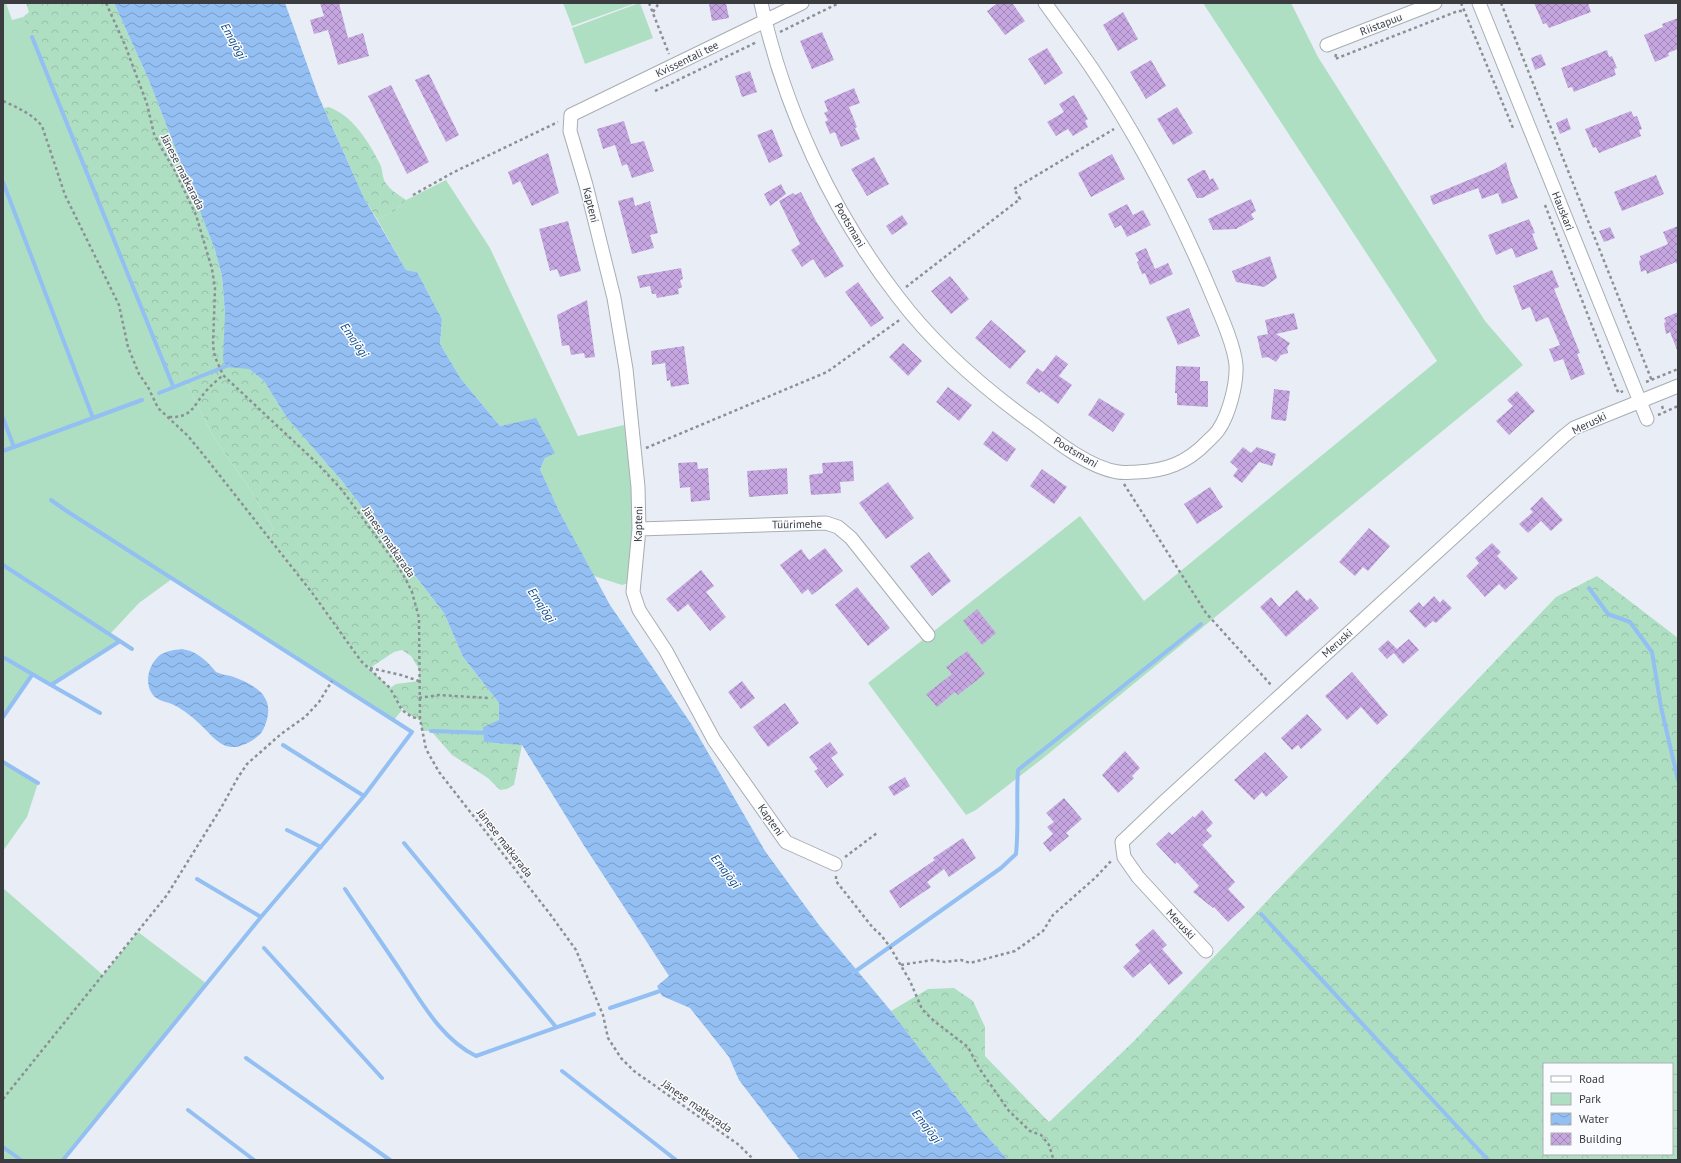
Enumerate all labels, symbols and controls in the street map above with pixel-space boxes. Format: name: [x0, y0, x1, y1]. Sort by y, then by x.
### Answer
street label: Riistapuu: [1358, 10, 1404, 38]
water label: Emajõgi: [218, 20, 251, 63]
street label: Kvissentali tee: [653, 38, 721, 80]
street label: Jänese matkarada: [158, 131, 208, 212]
street label: Kapteni: [580, 186, 602, 224]
street label: Hauskari: [1549, 189, 1577, 233]
street label: Pootsmani: [832, 200, 868, 250]
water label: Emajõgi: [338, 320, 373, 361]
street label: Meruski: [1569, 409, 1609, 437]
street label: Pootsmani: [1051, 433, 1101, 471]
street label: Jänese matkarada: [359, 503, 418, 580]
street label: Kapteni: [631, 506, 645, 542]
street label: Tüürimehe: [772, 517, 822, 531]
water label: Emajõgi: [525, 585, 560, 626]
street label: Meruski: [1319, 625, 1355, 661]
street label: Kapteni: [755, 801, 787, 839]
street label: Jänese matkarada: [473, 805, 536, 880]
water label: Emajõgi: [708, 851, 745, 892]
street label: Meruski: [1163, 906, 1199, 942]
legend: [1543, 1063, 1673, 1155]
text: Road: [1579, 1071, 1604, 1086]
street label: Jänese matkarada: [658, 1076, 735, 1135]
text: Park: [1579, 1091, 1601, 1106]
water label: Emajõgi: [909, 1106, 946, 1147]
text: Water: [1579, 1111, 1609, 1126]
text: Building: [1579, 1131, 1622, 1146]

